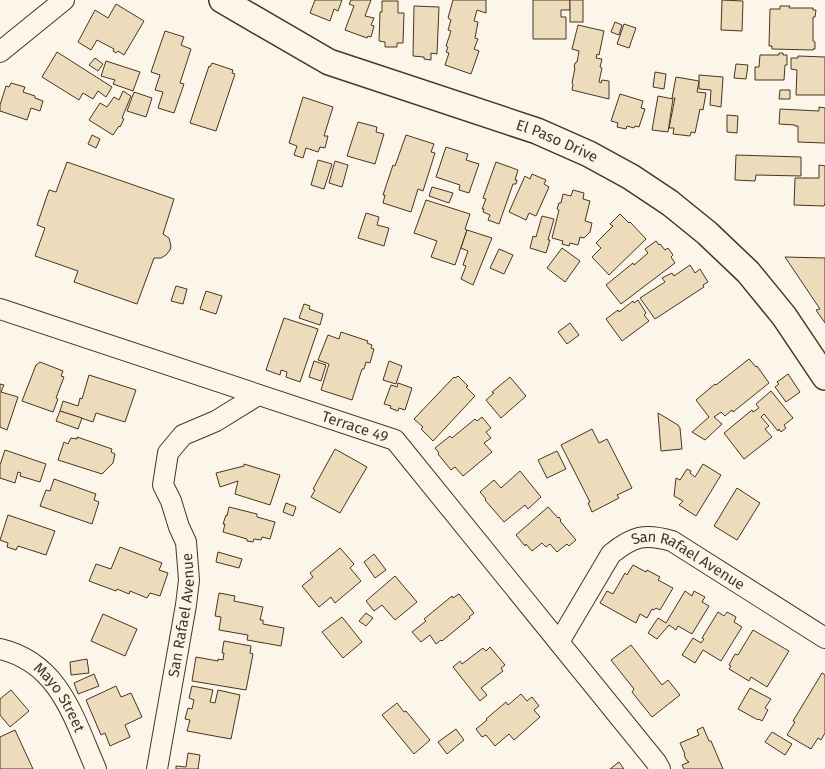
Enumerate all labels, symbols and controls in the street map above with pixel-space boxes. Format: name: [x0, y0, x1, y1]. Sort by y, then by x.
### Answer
street label: El Paso Drive: [514, 116, 601, 166]
street label: Terrace 49: [319, 407, 391, 446]
street label: San Rafael Avenue: [629, 528, 748, 594]
street label: San Rafael Avenue: [164, 552, 198, 679]
street label: Mayo Street: [30, 659, 89, 736]

